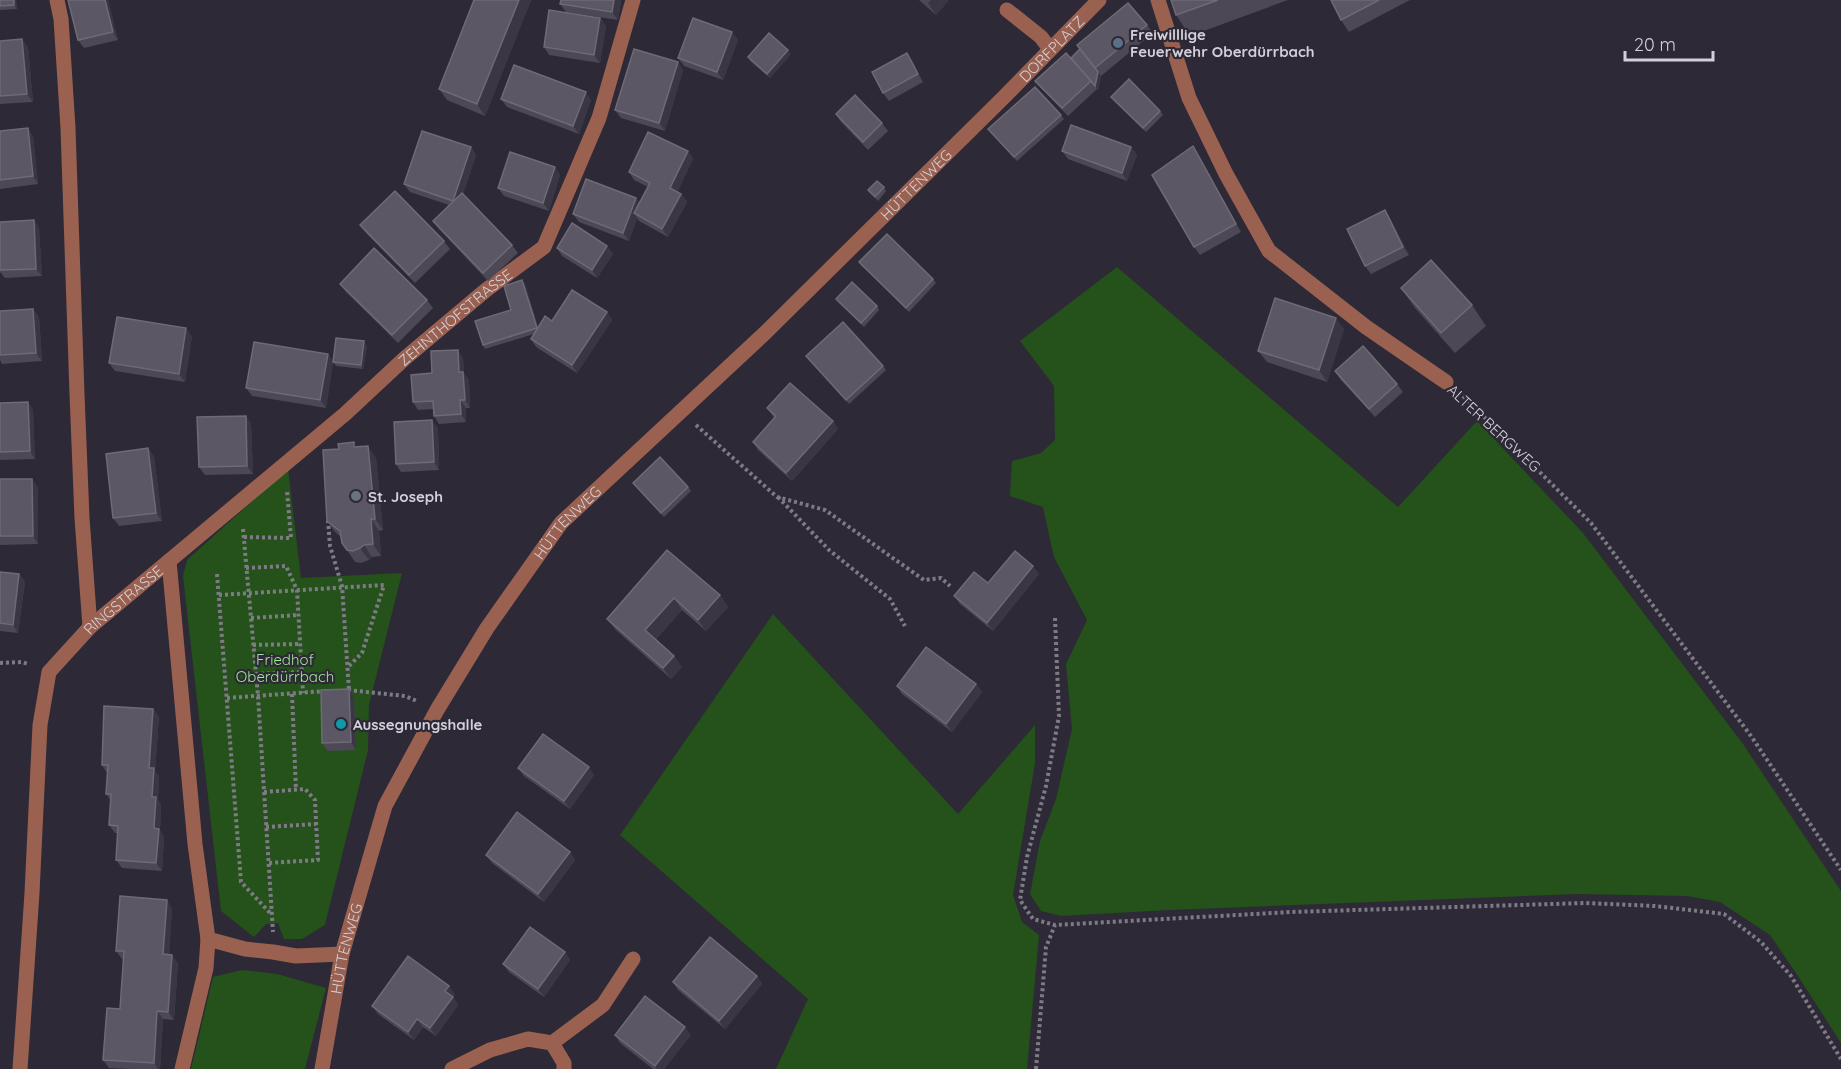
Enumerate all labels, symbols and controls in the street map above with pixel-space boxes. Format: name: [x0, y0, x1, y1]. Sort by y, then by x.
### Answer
street label: DORFPLATZ: [1015, 11, 1088, 86]
scale bar: [1625, 24, 1714, 62]
place label: Freiwilllige Feuerwehr Oberdürrbach: [1130, 25, 1315, 61]
text: 20 m: [1634, 33, 1676, 56]
marker: Freiwilllige Feuerwehr Oberdürrbach: [1111, 36, 1125, 50]
street label: HÜTTENWEG: [876, 145, 955, 224]
street label: ZEHNTHOFSTRASSE: [394, 264, 516, 369]
street label: ALTER BERGWEG: [1443, 380, 1545, 476]
street label: HÜTTENWEG: [529, 481, 605, 563]
place label: St. Joseph: [368, 487, 443, 506]
marker: St. Joseph: [349, 489, 363, 503]
street label: RINGSTRASSE: [79, 561, 166, 638]
park label: Friedhof Oberdürrbach: [236, 650, 334, 686]
place label: Aussegnungshalle: [353, 715, 483, 734]
marker: Aussegnungshalle: [334, 717, 348, 731]
street label: HÜTTENWEG: [326, 901, 366, 995]

